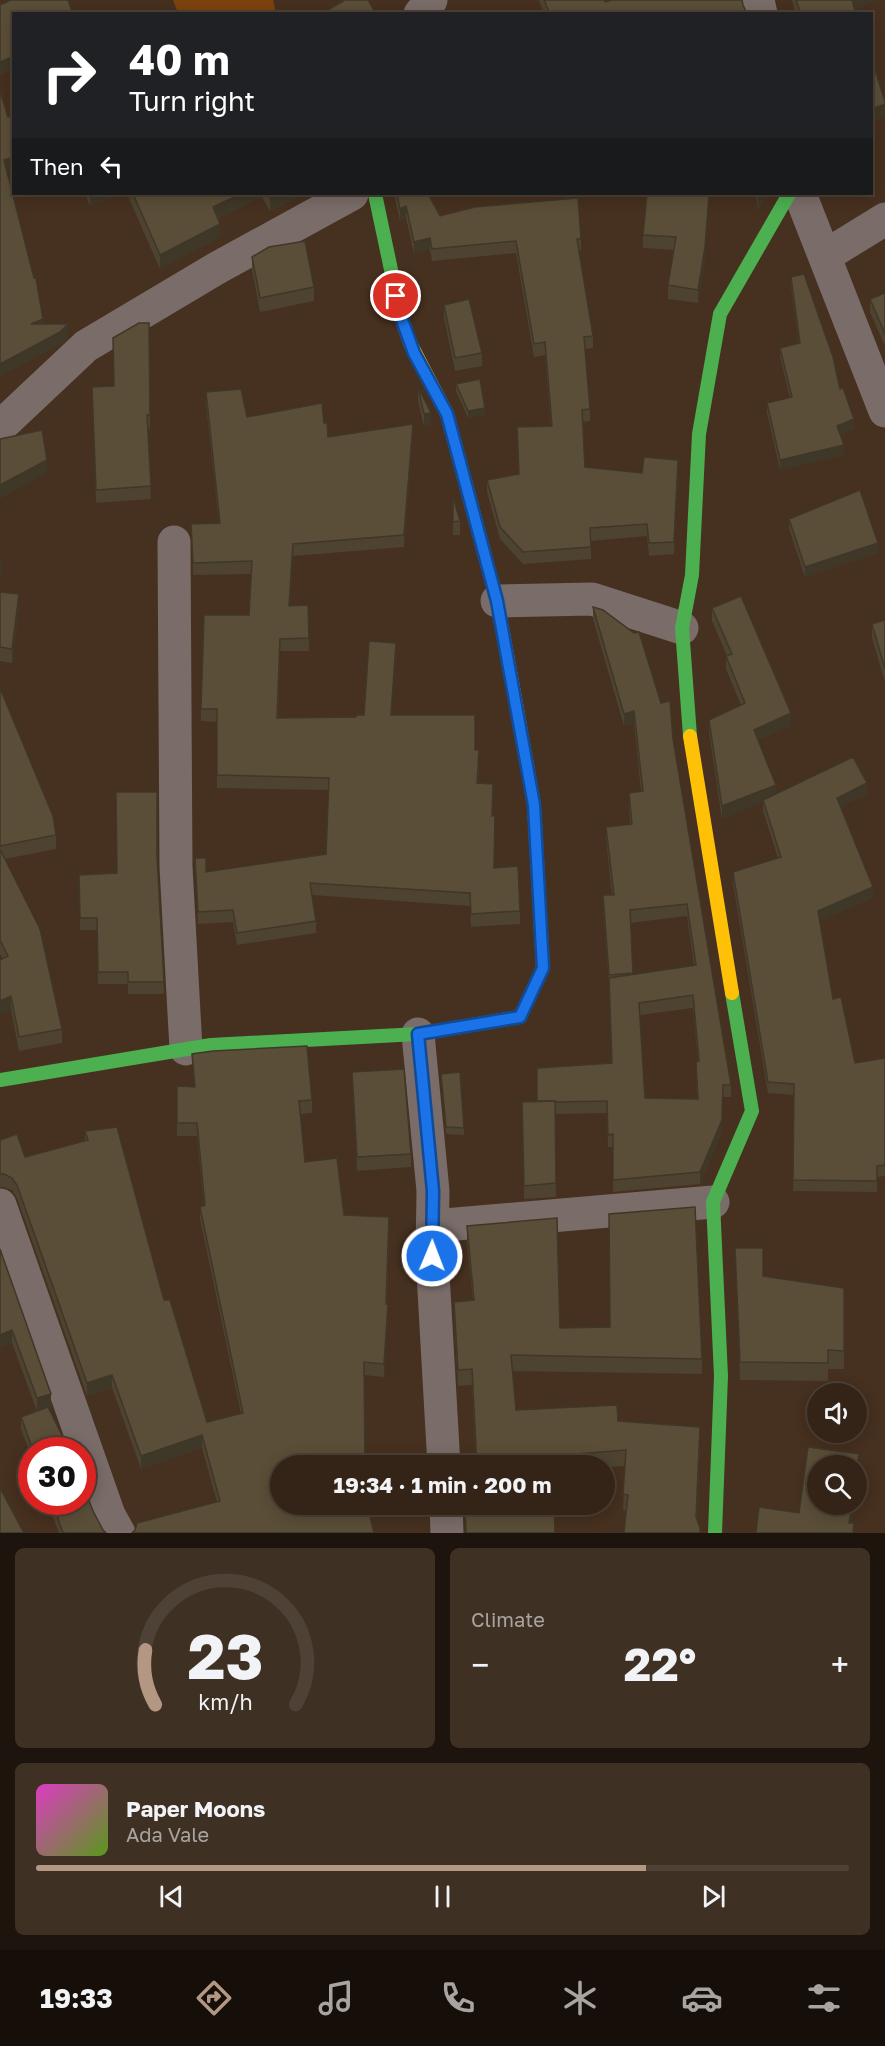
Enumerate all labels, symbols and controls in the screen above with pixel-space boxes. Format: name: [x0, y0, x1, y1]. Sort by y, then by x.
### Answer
text: 40 m: [129, 34, 230, 84]
icon: right: [30, 36, 108, 114]
text: Turn right: [129, 85, 255, 117]
icon: left: [95, 150, 128, 183]
text: Then: [30, 153, 83, 180]
pin: [370, 270, 421, 321]
icon: arrive: [379, 279, 412, 312]
position arrow: [400, 1224, 464, 1288]
map controls: [807, 1383, 867, 1515]
button: sound: [807, 1383, 867, 1443]
speed limit sign: 30: [18, 1437, 96, 1515]
button: search: [807, 1455, 867, 1515]
text: 19:34 · 1 min · 200 m: [334, 1471, 551, 1498]
text: Climate: [471, 1607, 545, 1631]
text: 23: [187, 1618, 263, 1693]
text: 22°: [624, 1637, 696, 1691]
text: −: [471, 1645, 489, 1684]
text: +: [831, 1645, 849, 1684]
text: km/h: [198, 1689, 252, 1715]
text: Paper Moons: [126, 1795, 265, 1822]
text: Ada Vale: [126, 1822, 209, 1846]
icon: previous: [155, 1880, 188, 1913]
icon: pause: [426, 1880, 459, 1913]
icon: next: [697, 1880, 730, 1913]
icon: directions: [193, 1977, 235, 2019]
icon: music: [315, 1977, 357, 2019]
icon: phone: [437, 1977, 479, 2019]
icon: climate: [559, 1977, 601, 2019]
icon: car: [681, 1977, 723, 2019]
icon: filters: [803, 1977, 845, 2019]
text: 19:33: [40, 1982, 113, 2014]

